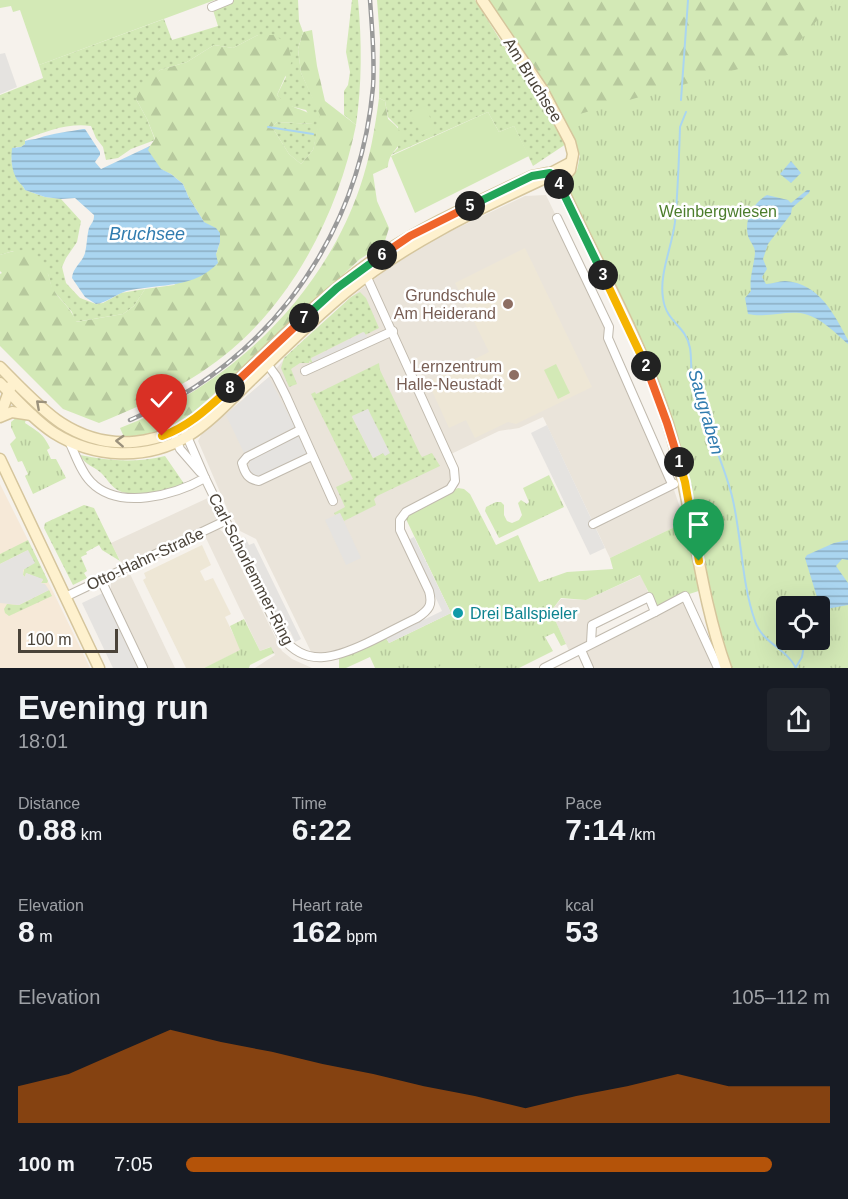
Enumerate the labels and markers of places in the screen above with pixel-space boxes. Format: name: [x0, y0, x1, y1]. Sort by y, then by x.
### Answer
pin: 4: [544, 169, 574, 199]
pin: 5: [455, 191, 485, 221]
pin: 6: [367, 240, 397, 270]
pin: 3: [588, 260, 618, 290]
place label: Grundschule Am Heiderand: [394, 287, 496, 322]
marker: Grundschule Am Heiderand: [501, 297, 515, 311]
pin: 7: [289, 303, 319, 333]
pin: 2: [631, 351, 661, 381]
place label: Lernzentrum Halle-Neustadt: [396, 358, 503, 393]
marker: Lernzentrum Halle-Neustadt: [507, 368, 521, 382]
pin: 8: [215, 373, 245, 403]
pin: [136, 374, 187, 436]
pin: 1: [664, 447, 694, 477]
pin: [673, 499, 724, 561]
place label: Drei Ballspieler: [470, 605, 578, 622]
marker: Drei Ballspieler: [451, 606, 465, 620]

